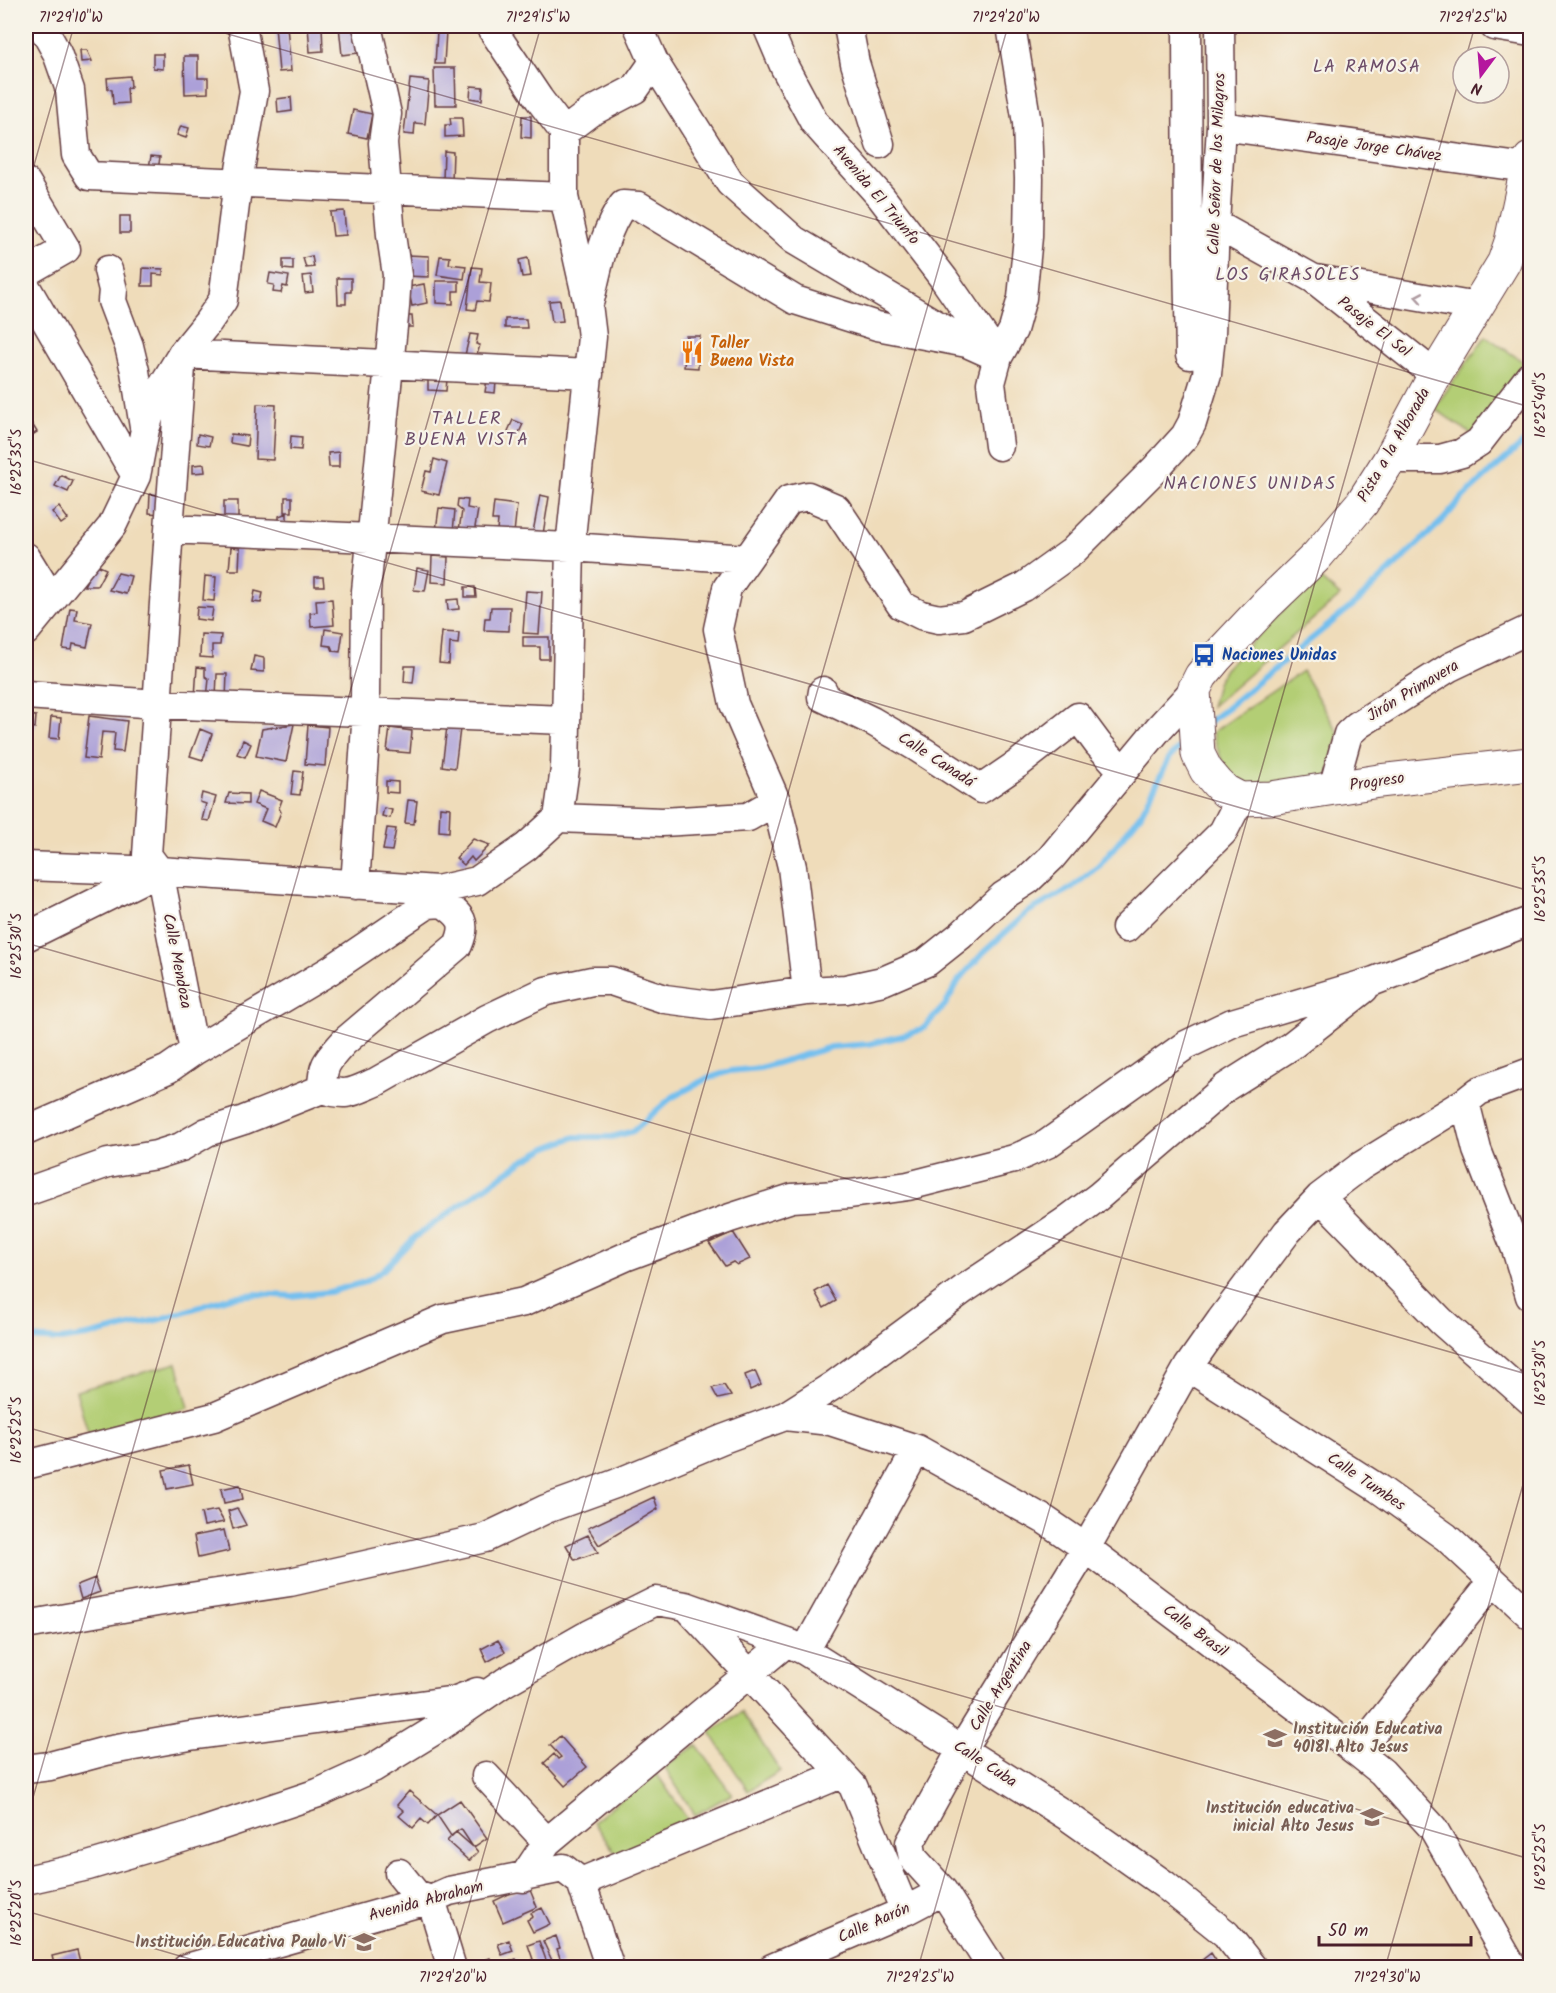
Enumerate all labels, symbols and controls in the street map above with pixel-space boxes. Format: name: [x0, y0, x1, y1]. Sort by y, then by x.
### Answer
text: 71°29'10"W: [39, 6, 103, 30]
text: 71°29'15"W: [506, 6, 570, 30]
text: 71°29'20"W: [972, 6, 1040, 30]
text: 71°29'25"W: [1439, 6, 1507, 30]
north arrow: [1451, 45, 1511, 105]
district label: LA RAMOSA: [1313, 53, 1421, 82]
street label: Calle Señor de los Milagros: [1201, 72, 1233, 256]
text: N: [1469, 75, 1486, 101]
street label: Pasaje Jorge Chávez: [1305, 125, 1443, 169]
street label: Avenida El Triunfo: [826, 139, 926, 251]
district label: LOS GIRASOLES: [1215, 261, 1361, 290]
street label: Pasaje El Sol: [1332, 290, 1416, 364]
one-way arrow: [1414, 291, 1424, 304]
place label: Taller Buena Vista: [710, 331, 794, 374]
restaurant icon: Taller Buena Vista: [679, 339, 705, 365]
text: 16°25'40"S: [1529, 372, 1553, 438]
street label: Pista a la Alborada: [1351, 383, 1437, 507]
district label: TALLER BUENA VISTA: [405, 405, 529, 455]
text: 16°25'35"S: [5, 429, 29, 495]
district label: NACIONES UNIDAS: [1163, 470, 1337, 499]
bus stop icon: Naciones Unidas: [1191, 642, 1217, 668]
place label: Naciones Unidas: [1222, 643, 1337, 668]
street label: Jirón Primavera: [1362, 654, 1464, 728]
street label: Calle Canadá: [893, 726, 981, 795]
street label: Progreso: [1348, 766, 1406, 798]
text: 16°25'35"S: [1529, 856, 1553, 922]
street label: Calle Mendoza: [156, 911, 198, 1011]
text: 16°25'30"S: [5, 913, 29, 979]
text: 16°25'30"S: [1529, 1340, 1553, 1406]
text: 16°25'25"S: [5, 1397, 29, 1463]
street label: Calle Tumbes: [1322, 1446, 1410, 1518]
street label: Calle Brasil: [1157, 1598, 1233, 1664]
street label: Calle Argentina: [963, 1636, 1039, 1736]
place label: Institución Educativa 40181 Alto Jesus: [1293, 1717, 1442, 1760]
school or university icon: Institución Educativa 40181 Alto Jesus: [1262, 1725, 1288, 1751]
street label: Calle Cuba: [948, 1734, 1022, 1794]
place label: Institución educativa inicial Alto Jesus: [1206, 1796, 1355, 1839]
school or university icon: Institución educativa inicial Alto Jesus: [1359, 1804, 1385, 1830]
text: 16°25'25"S: [1529, 1824, 1553, 1890]
street label: Avenida Abraham: [366, 1874, 486, 1928]
text: 16°25'20"S: [5, 1880, 29, 1946]
street label: Calle Aarón: [834, 1896, 914, 1950]
scale bar: [1319, 1909, 1470, 1947]
text: 50 m: [1328, 1917, 1368, 1946]
school or university icon: Institución Educativa Paulo Vi: [351, 1929, 377, 1955]
place label: Institución Educativa Paulo Vi: [135, 1930, 347, 1955]
text: 71°29'20"W: [419, 1966, 487, 1990]
text: 71°29'25"W: [886, 1966, 954, 1990]
text: 71°29'30"W: [1353, 1966, 1421, 1990]

